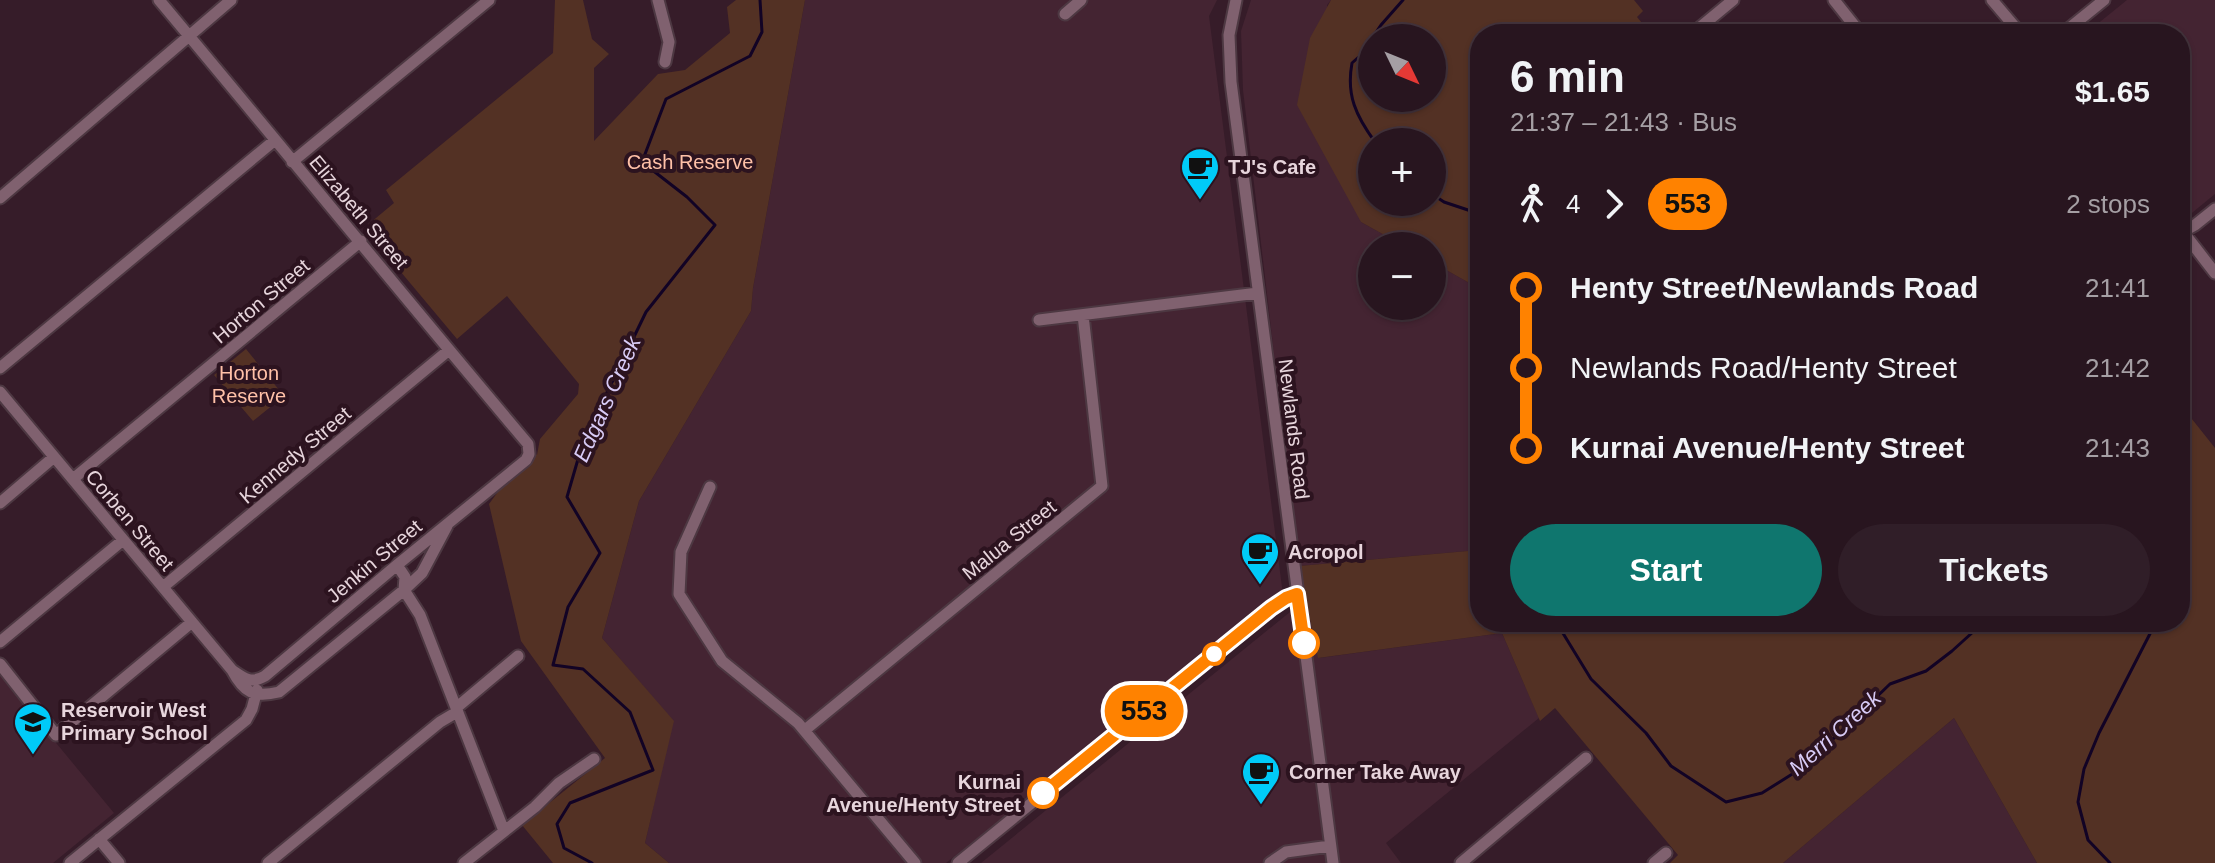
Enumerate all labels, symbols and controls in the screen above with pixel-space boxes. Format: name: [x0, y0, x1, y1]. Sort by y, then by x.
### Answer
north arrow: [1358, 24, 1446, 112]
map controls: [1358, 24, 1446, 320]
text: 6 min: [1510, 52, 1625, 101]
text: $1.65: [2075, 75, 2150, 108]
text: 21:37 – 21:43 · Bus: [1510, 107, 1737, 137]
button: +: [1358, 128, 1446, 216]
cafe icon: TJ's Cafe: [1179, 146, 1221, 201]
street label: Elizabeth Street: [305, 151, 413, 273]
park label: Cash Reserve: [627, 151, 753, 173]
place label: TJ's Cafe: [1228, 156, 1316, 178]
icon: walk: [1510, 182, 1554, 226]
icon: forward: [1592, 182, 1636, 226]
text: 553: [1664, 188, 1711, 219]
text: 4: [1566, 189, 1580, 219]
text: 2 stops: [2066, 189, 2150, 219]
button: −: [1358, 232, 1446, 320]
street label: Horton Street: [208, 254, 314, 348]
text: Henty Street/Newlands Road: [1570, 271, 1978, 304]
text: 21:41: [2085, 273, 2150, 303]
water label: Edgars Creek: [568, 332, 646, 466]
text: Newlands Road/Henty Street: [1570, 351, 1957, 384]
text: 21:42: [2085, 353, 2150, 383]
street label: Newlands Road: [1274, 358, 1314, 500]
park label: Horton Reserve: [212, 362, 286, 407]
street label: Kennedy Street: [235, 402, 355, 508]
text: Kurnai Avenue/Henty Street: [1570, 431, 1965, 464]
text: 21:43: [2085, 433, 2150, 463]
street label: Corben Street: [82, 465, 179, 575]
street label: Malua Street: [958, 495, 1060, 584]
street label: Jenkin Street: [322, 515, 426, 607]
button: Start: [1510, 524, 1822, 616]
button: Tickets: [1838, 524, 2150, 616]
cafe icon: Acropol: [1239, 531, 1281, 586]
place label: Acropol: [1288, 541, 1364, 563]
unlabelled marker: [1289, 628, 1319, 658]
unlabelled marker: [1203, 643, 1225, 665]
line badge: 553: [1098, 685, 1190, 737]
water label: Merri Creek: [1784, 685, 1887, 781]
text: 553: [1121, 695, 1167, 726]
place label: Reservoir West Primary School: [61, 699, 208, 744]
school or university icon: Reservoir West Primary School: [12, 701, 54, 756]
cafe icon: Corner Take Away: [1240, 751, 1282, 806]
place label: Corner Take Away: [1289, 761, 1462, 783]
place label: Kurnai Avenue/Henty Street: [826, 771, 1021, 816]
marker: Kurnai Avenue/Henty Street: [1028, 778, 1058, 808]

